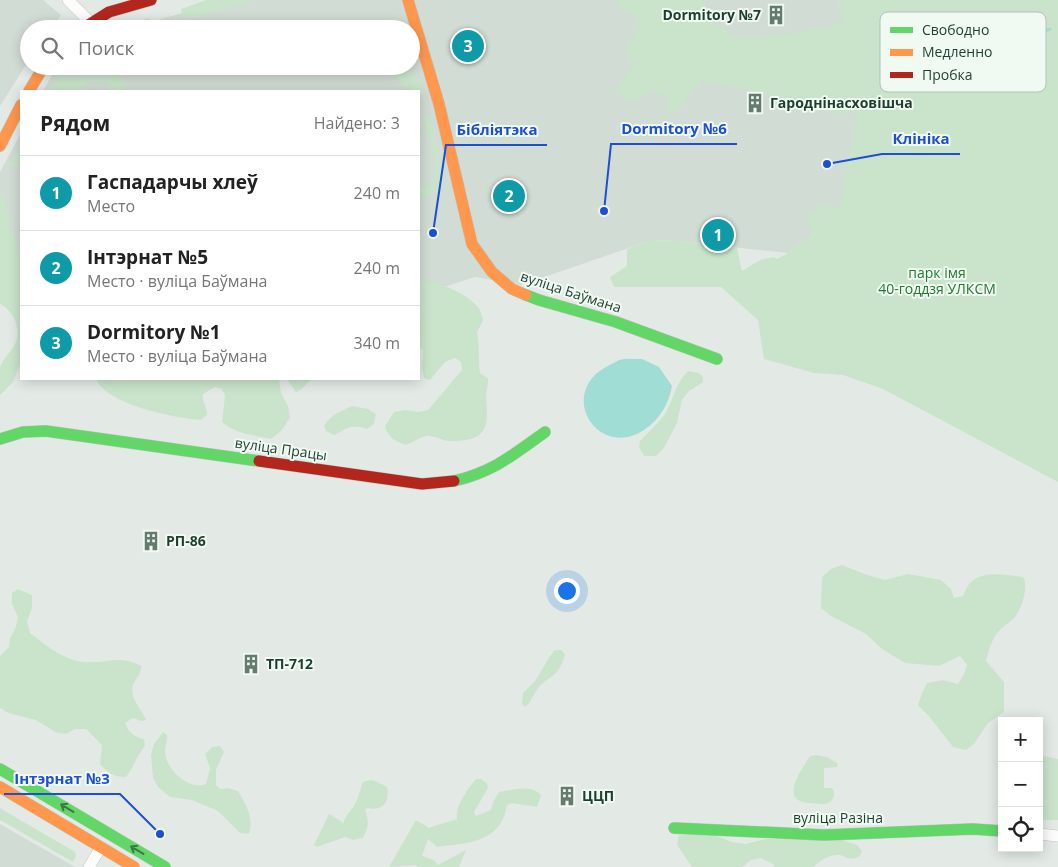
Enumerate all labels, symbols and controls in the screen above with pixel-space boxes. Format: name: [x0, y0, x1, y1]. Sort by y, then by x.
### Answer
building icon: Dormitory №7: [765, 4, 787, 26]
place label: Dormitory №7: [662, 5, 761, 24]
legend: [880, 12, 1046, 92]
search box: [20, 20, 420, 75]
text: Свободно: [922, 20, 989, 39]
pin: 3: [452, 27, 484, 65]
icon: search: [38, 34, 66, 62]
text: Поиск: [78, 35, 134, 61]
text: Медленно: [922, 42, 993, 61]
text: Пробка: [922, 65, 973, 84]
building icon: Гароднінасховішча: [744, 92, 766, 114]
place label: Гароднінасховішча: [770, 93, 913, 112]
text: Рядом: [40, 109, 110, 137]
text: Найдено: 3: [314, 112, 400, 134]
callout: Dormitory №6: [611, 114, 737, 144]
callout: Бібліятэка: [446, 115, 547, 145]
text: Dormitory №6: [621, 118, 727, 138]
text: Бібліятэка: [457, 119, 537, 139]
callout: Клініка: [882, 124, 960, 154]
text: Клініка: [892, 128, 950, 148]
text: Гаспадарчы хлеў: [87, 169, 258, 195]
pin: 2: [493, 177, 525, 215]
text: 1: [51, 182, 61, 204]
text: 240 m: [354, 182, 400, 204]
text: Место: [87, 195, 135, 217]
pin: 1: [702, 216, 734, 254]
text: Інтэрнат №5: [87, 244, 208, 270]
text: 2: [51, 257, 61, 279]
text: 240 m: [354, 257, 400, 279]
park label: парк імя 40-годдзя УЛКСМ: [878, 263, 996, 298]
street label: вуліца Баўмана: [518, 266, 624, 317]
text: Место · вуліца Баўмана: [87, 270, 268, 292]
text: Dormitory №1: [87, 319, 221, 345]
text: 3: [51, 332, 61, 354]
text: 340 m: [354, 332, 400, 354]
text: Место · вуліца Баўмана: [87, 345, 268, 367]
street label: вуліца Працы: [234, 433, 328, 464]
building icon: РП-86: [140, 530, 162, 552]
place label: РП-86: [166, 531, 206, 550]
your location: [554, 578, 580, 604]
building icon: ТП-712: [240, 653, 262, 675]
place label: ТП-712: [266, 654, 313, 673]
map controls: [998, 717, 1043, 852]
button: +: [998, 717, 1043, 762]
button: −: [998, 762, 1043, 807]
callout: Інтэрнат №3: [4, 764, 120, 794]
text: Інтэрнат №3: [14, 768, 110, 788]
building icon: ЦЦП: [556, 785, 578, 807]
place label: ЦЦП: [582, 786, 614, 805]
one-way arrow: [60, 803, 74, 813]
button: locate: [998, 807, 1043, 852]
street label: вуліца Разіна: [793, 808, 883, 827]
one-way arrow: [130, 845, 144, 855]

